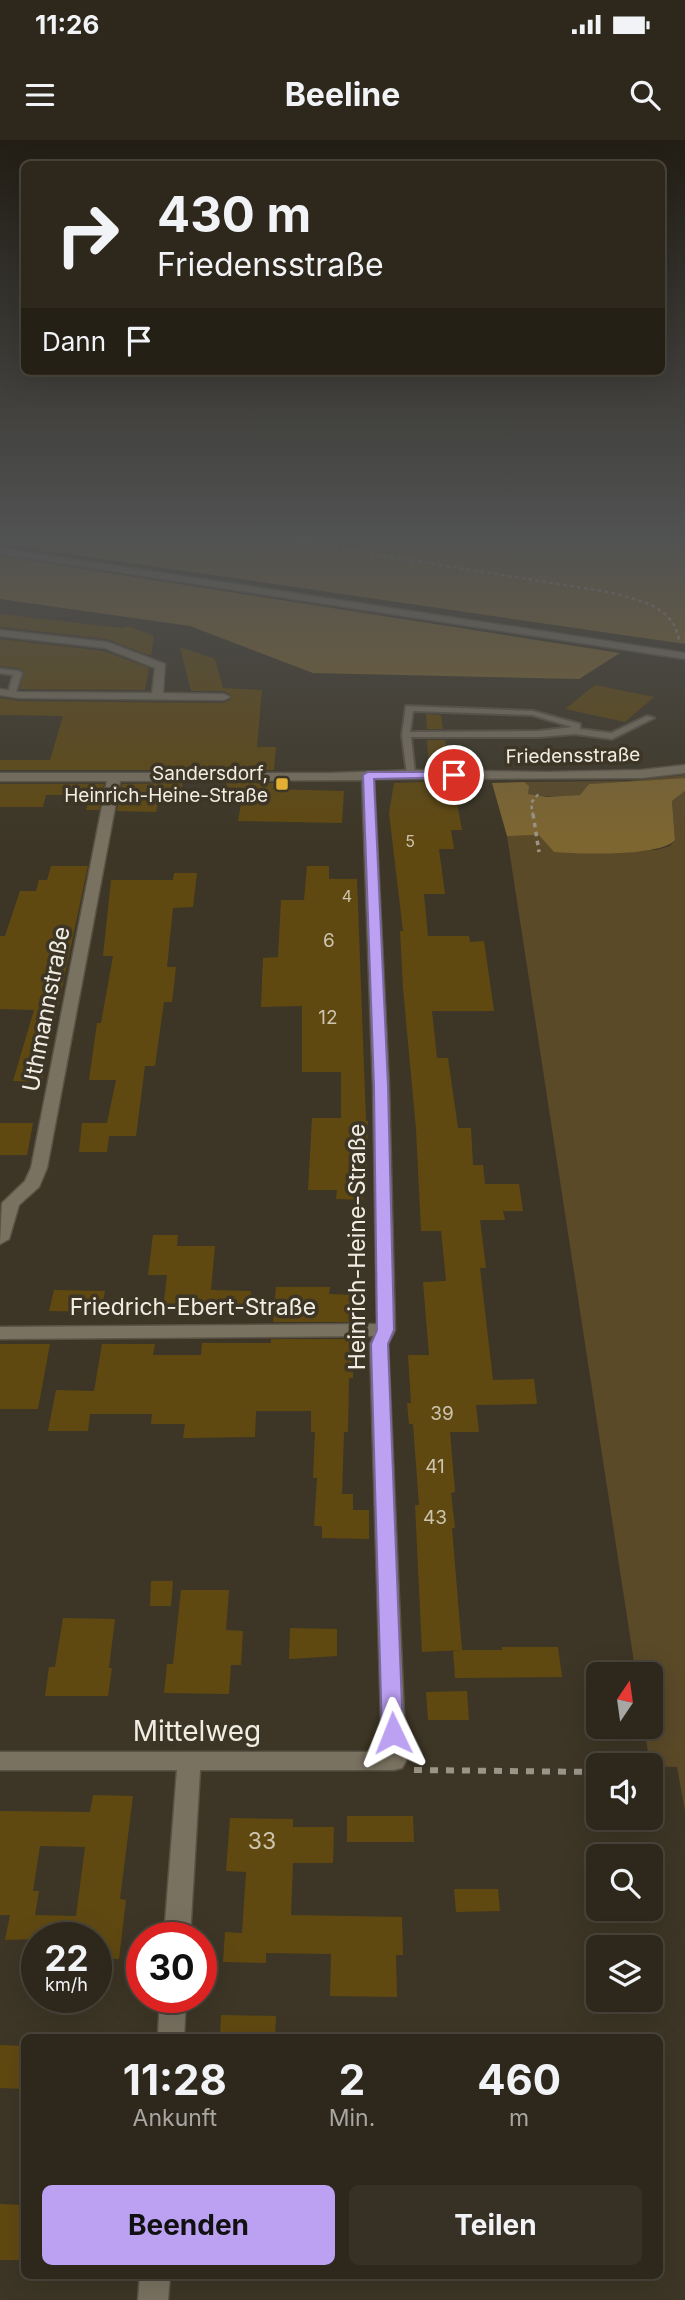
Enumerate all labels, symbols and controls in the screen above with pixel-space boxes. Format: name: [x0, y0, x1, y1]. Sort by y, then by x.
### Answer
text: 11:26: [35, 9, 99, 40]
text: Beeline: [285, 75, 400, 114]
icon: menu: [21, 76, 59, 114]
icon: search: [626, 76, 664, 114]
text: 430 m: [157, 185, 311, 244]
icon: right: [42, 189, 133, 280]
text: Friedensstraße: [157, 245, 384, 284]
icon: arrive: [120, 322, 158, 360]
text: Dann: [42, 326, 106, 357]
street label: Friedensstraße: [506, 743, 641, 768]
pin: [424, 745, 484, 805]
icon: arrive: [435, 756, 473, 794]
place label: Sandersdorf, Heinrich-Heine-Straße: [64, 762, 268, 807]
marker: Sandersdorf, Heinrich-Heine-Straße: [274, 776, 290, 792]
house number: 5: [405, 831, 415, 851]
house number: 4: [342, 886, 352, 906]
street label: Uthmannstraße: [16, 924, 76, 1094]
house number: 6: [323, 929, 335, 952]
house number: 12: [318, 1006, 338, 1029]
street label: Heinrich-Heine-Straße: [343, 1124, 371, 1370]
street label: Friedrich-Ebert-Straße: [70, 1293, 316, 1321]
house number: 39: [430, 1402, 454, 1425]
house number: 41: [425, 1455, 445, 1478]
house number: 43: [423, 1506, 447, 1529]
north arrow: [586, 1662, 663, 1740]
map controls: [586, 1662, 663, 2012]
position arrow: [356, 1696, 430, 1770]
street label: Mittelweg: [133, 1714, 261, 1748]
button: sound: [586, 1753, 663, 1830]
house number: 33: [248, 1827, 276, 1855]
button: search: [586, 1844, 663, 1921]
speed limit sign: 30: [126, 1922, 217, 2013]
button: layers: [586, 1935, 663, 2012]
text: 22: [44, 1937, 89, 1979]
text: km/h: [45, 1974, 88, 1995]
text: 11:28: [123, 2054, 227, 2105]
text: 2: [339, 2054, 365, 2105]
text: 460: [477, 2054, 561, 2105]
text: Ankunft: [133, 2104, 217, 2132]
text: Min.: [329, 2104, 375, 2132]
text: m: [509, 2104, 529, 2132]
button: Beenden: [42, 2185, 335, 2265]
button: Teilen: [349, 2185, 642, 2265]

